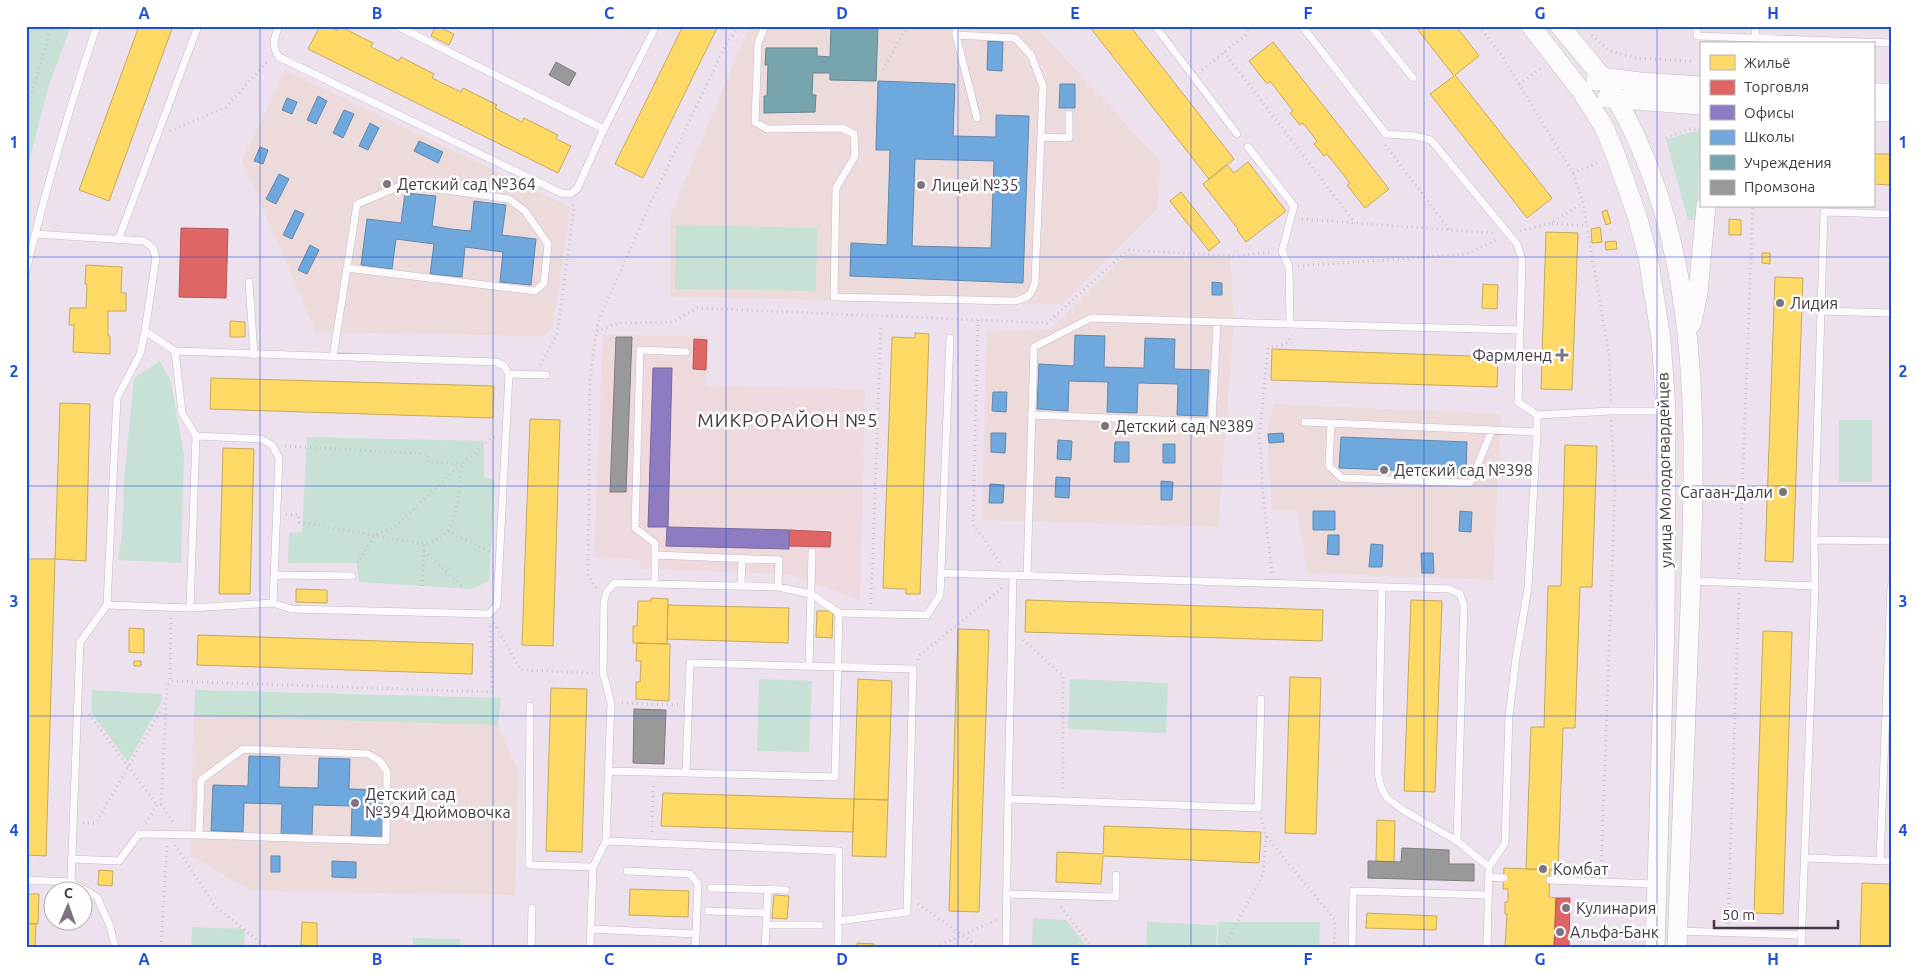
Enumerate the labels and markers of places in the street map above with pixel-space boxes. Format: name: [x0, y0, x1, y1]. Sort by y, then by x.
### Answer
place label: Детский сад №364: [397, 175, 536, 193]
place label: Лицей №35: [931, 176, 1018, 194]
marker: Детский сад №364: [381, 178, 393, 190]
marker: Лицей №35: [915, 179, 927, 191]
place label: Лидия: [1790, 294, 1838, 312]
marker: Лидия: [1774, 297, 1786, 309]
place label: Фармленд: [1472, 346, 1552, 364]
marker: Фармленд: [1556, 349, 1568, 361]
place label: Детский сад №389: [1115, 417, 1254, 435]
marker: Детский сад №389: [1099, 420, 1111, 432]
place label: Детский сад №398: [1394, 461, 1533, 479]
marker: Детский сад №398: [1378, 464, 1390, 476]
place label: Сагаан-Дали: [1680, 483, 1773, 501]
marker: Сагаан-Дали: [1777, 486, 1789, 498]
place label: Детский сад №394 Дюймовочка: [365, 785, 511, 821]
marker: Детский сад №394 Дюймовочка: [349, 797, 361, 809]
place label: Комбат: [1553, 860, 1608, 878]
marker: Комбат: [1537, 863, 1549, 875]
place label: Кулинария: [1576, 899, 1656, 917]
marker: Кулинария: [1560, 902, 1572, 914]
place label: Альфа-Банк: [1570, 923, 1659, 941]
marker: Альфа-Банк: [1554, 926, 1566, 938]

